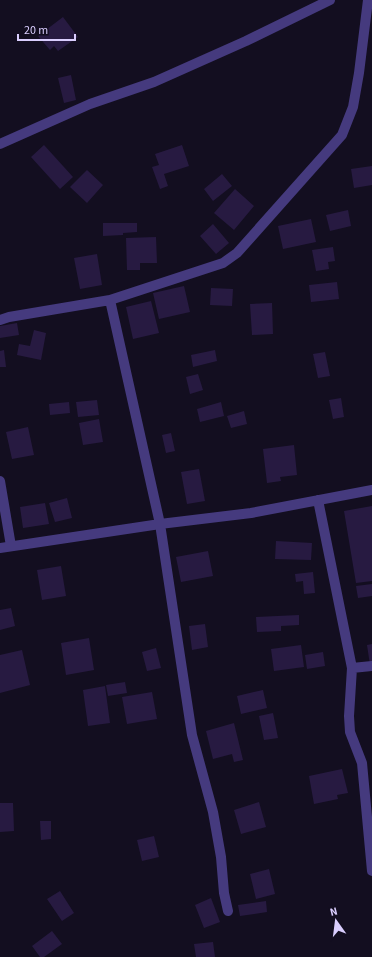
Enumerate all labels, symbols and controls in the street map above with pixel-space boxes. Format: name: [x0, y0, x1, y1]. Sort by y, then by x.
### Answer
scale bar: [18, 16, 75, 42]
text: 20 m: [24, 22, 48, 39]
north arrow: [316, 901, 356, 941]
text: N: [328, 904, 339, 920]

